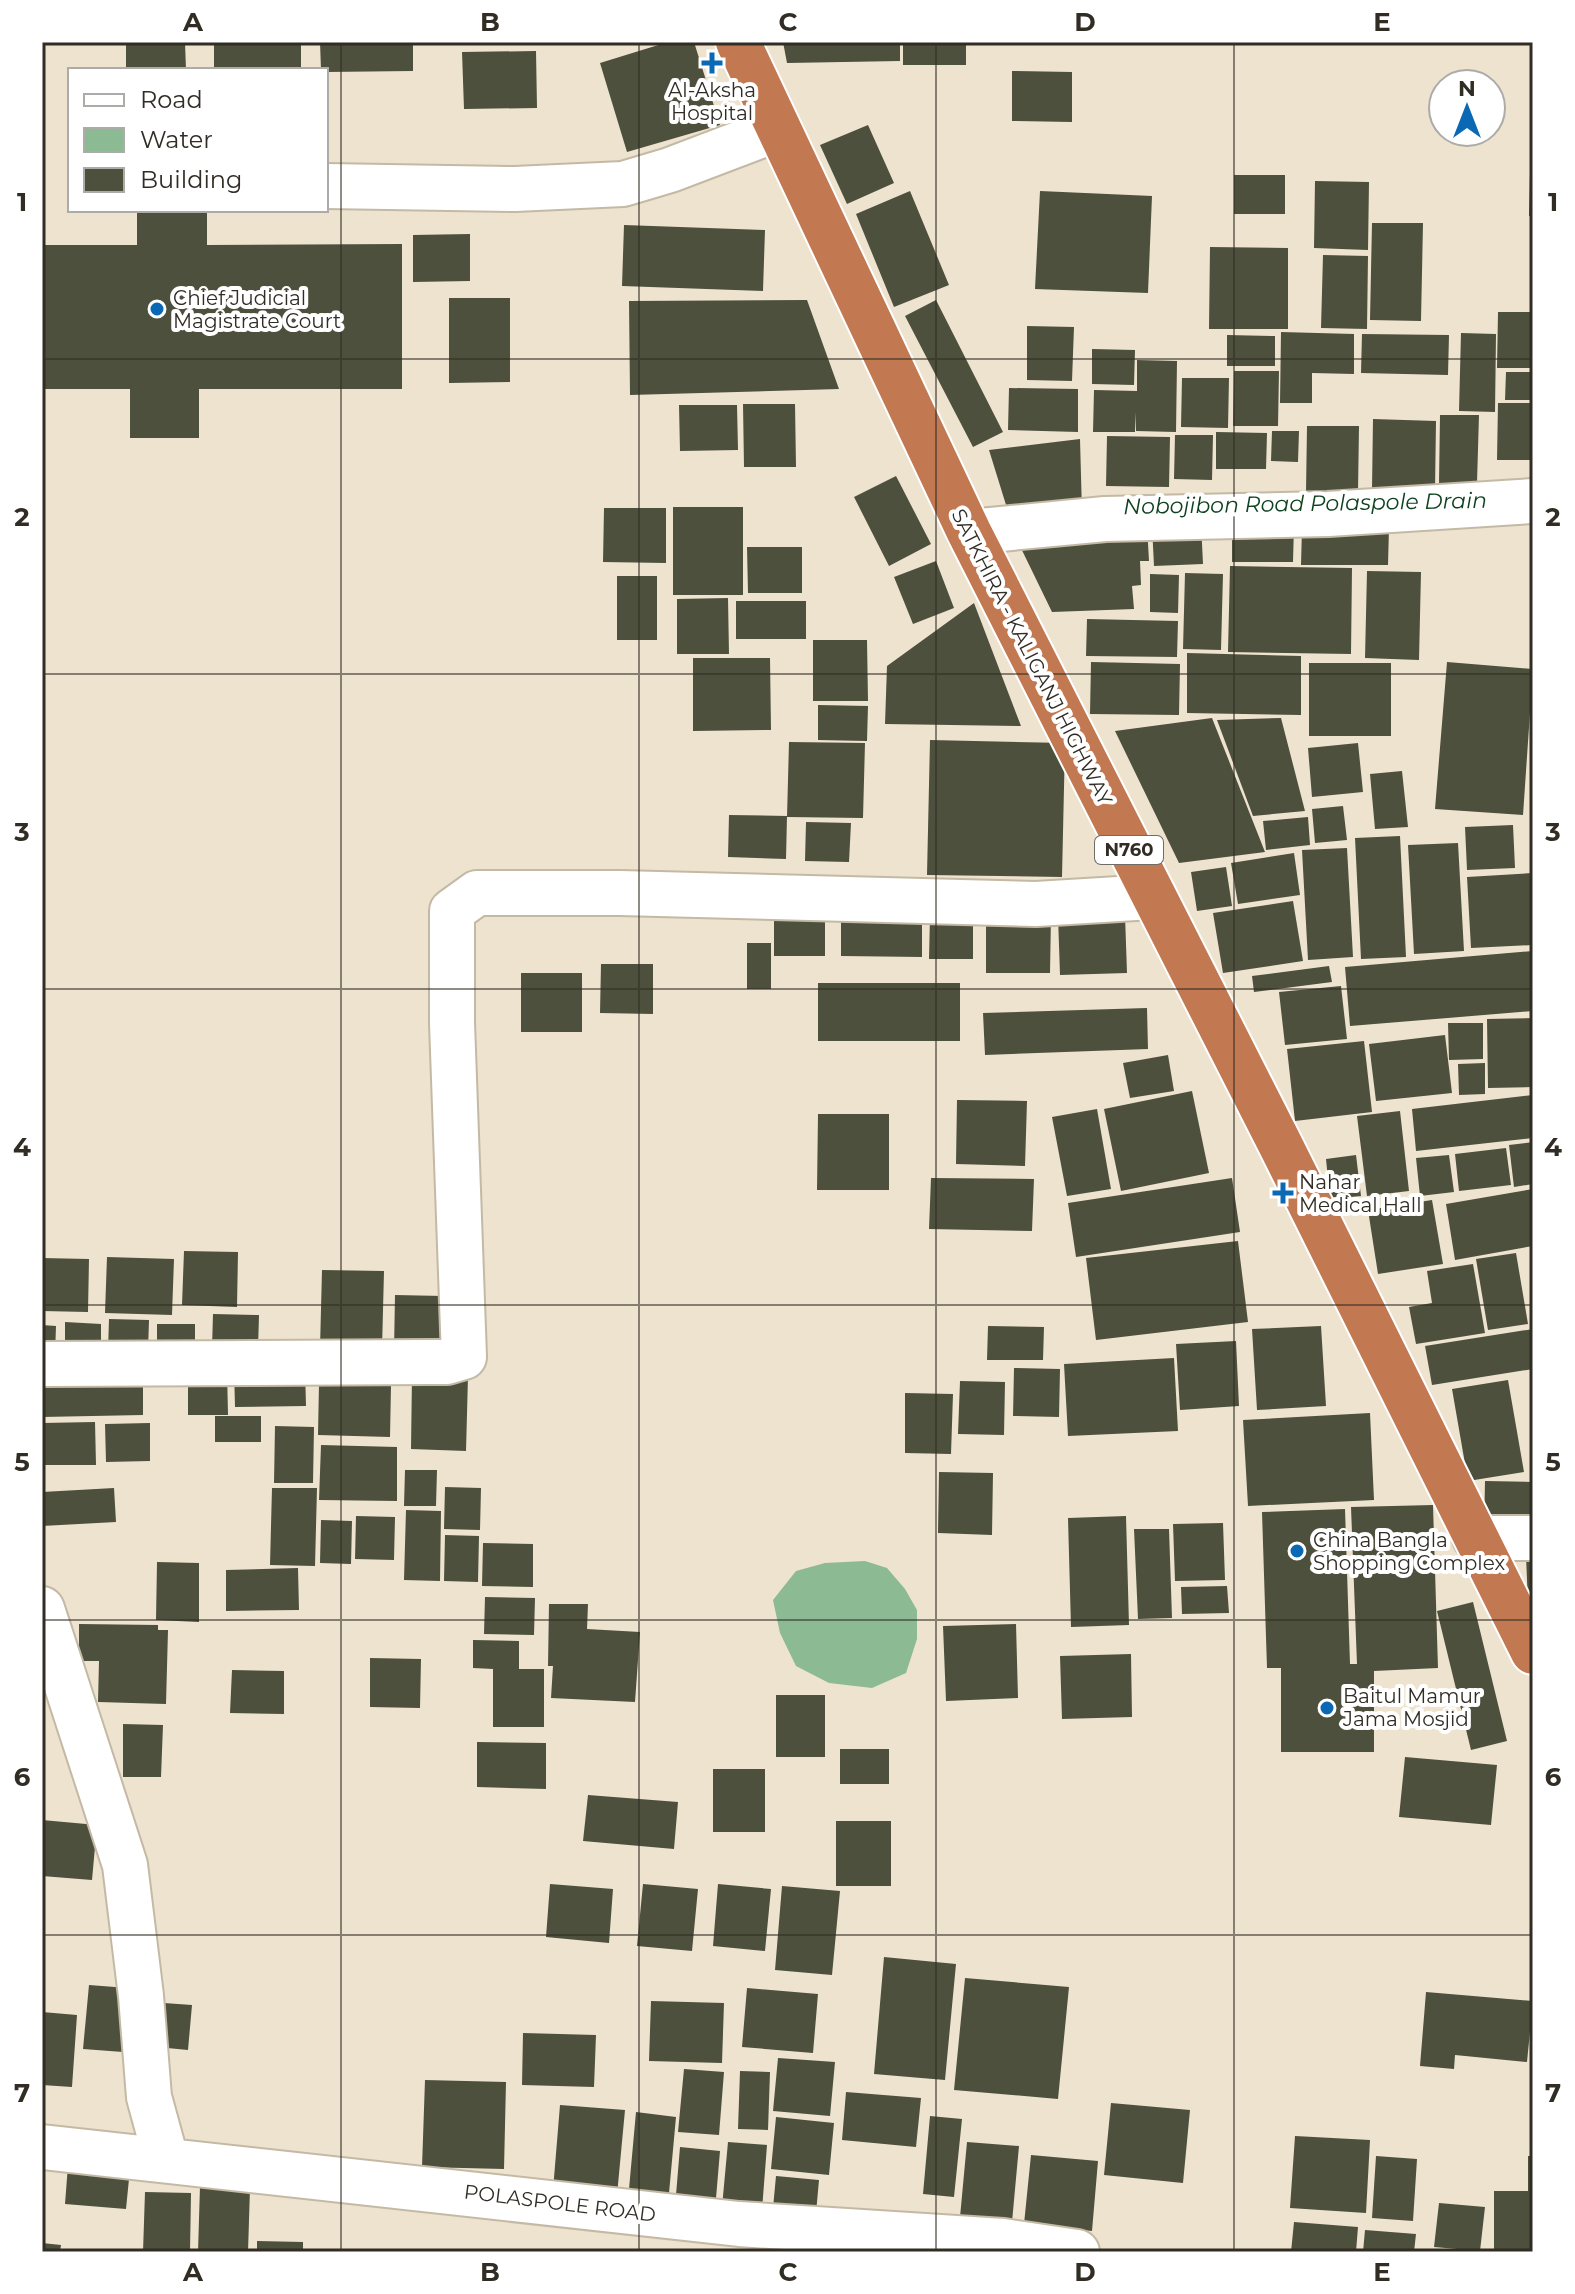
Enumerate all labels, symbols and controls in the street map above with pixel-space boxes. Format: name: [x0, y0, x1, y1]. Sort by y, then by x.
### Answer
text: A: [182, 6, 204, 38]
text: B: [480, 6, 500, 38]
text: C: [779, 6, 798, 38]
text: D: [1074, 6, 1096, 38]
text: E: [1373, 6, 1391, 38]
marker: Al-Aksha Hospital: [701, 52, 723, 74]
legend: [68, 68, 328, 212]
north arrow: [1427, 68, 1507, 148]
text: N: [1458, 75, 1476, 102]
place label: Al-Aksha Hospital: [668, 78, 756, 125]
text: Road: [140, 85, 203, 114]
text: Water: [140, 125, 213, 154]
text: Building: [140, 165, 243, 194]
text: 1: [17, 186, 27, 218]
text: 1: [1548, 186, 1558, 218]
place label: Chief Judicial Magistrate Court: [173, 286, 341, 333]
marker: Chief Judicial Magistrate Court: [148, 300, 166, 318]
water label: Nobojibon Road Polaspole Drain: [1123, 487, 1487, 520]
text: 2: [14, 501, 30, 533]
text: 2: [1545, 501, 1561, 533]
street label: SATKHIRA - KALIGANJ HIGHWAY: [947, 505, 1118, 809]
text: 3: [13, 816, 30, 848]
text: 3: [1544, 816, 1561, 848]
road number: N760: [1095, 836, 1163, 864]
text: 4: [13, 1131, 31, 1163]
text: 4: [1544, 1131, 1562, 1163]
place label: Nahar Medical Hall: [1299, 1170, 1422, 1217]
marker: Nahar Medical Hall: [1274, 1184, 1292, 1202]
text: 5: [14, 1446, 30, 1478]
text: 5: [1545, 1446, 1561, 1478]
place label: China Bangla Shopping Complex: [1313, 1528, 1506, 1575]
marker: China Bangla Shopping Complex: [1288, 1542, 1306, 1560]
place label: Baitul Mamur Jama Mosjid: [1342, 1684, 1481, 1731]
marker: Baitul Mamur Jama Mosjid: [1318, 1699, 1336, 1717]
text: 6: [14, 1761, 31, 1793]
text: 6: [1545, 1761, 1562, 1793]
text: 7: [14, 2077, 30, 2109]
text: 7: [1545, 2077, 1561, 2109]
street label: POLASPOLE ROAD: [463, 2179, 657, 2227]
text: A: [182, 2256, 204, 2288]
text: B: [480, 2256, 500, 2288]
text: C: [779, 2256, 798, 2288]
text: D: [1074, 2256, 1096, 2288]
text: E: [1373, 2256, 1391, 2288]

